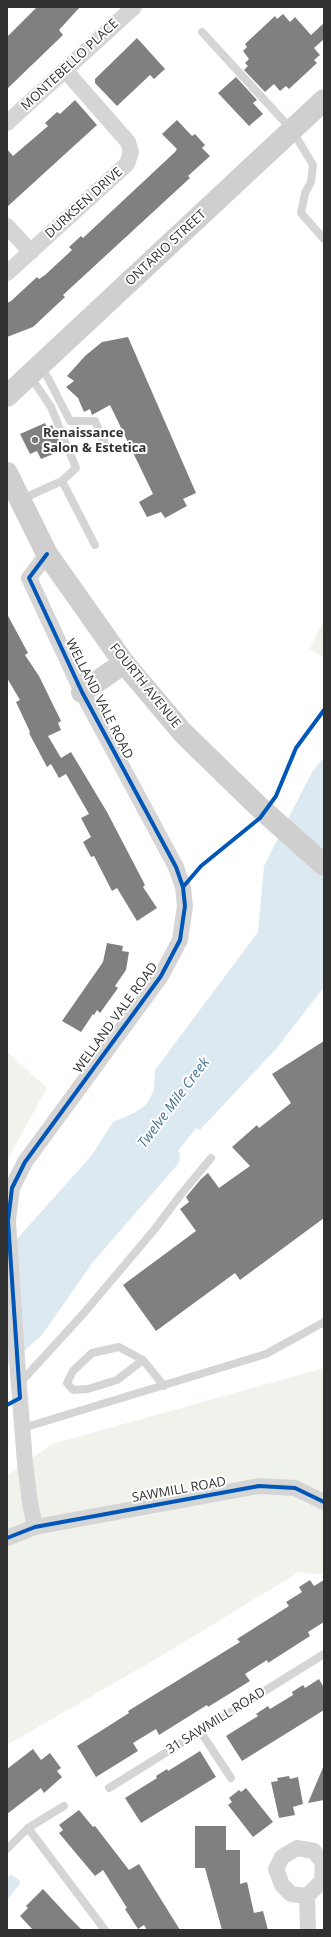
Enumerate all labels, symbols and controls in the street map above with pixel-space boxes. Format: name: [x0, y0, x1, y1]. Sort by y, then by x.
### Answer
street label: MONTEBELLO PLACE: [18, 16, 122, 114]
street label: DURKSEN DRIVE: [42, 164, 126, 242]
street label: ONTARIO STREET: [123, 207, 209, 289]
place label: Renaissance Salon & Estetica: [43, 425, 146, 456]
marker: Renaissance Salon & Estetica: [30, 435, 40, 445]
street label: WELLAND VALE ROAD: [62, 636, 136, 762]
street label: FOURTH AVENUE: [106, 641, 184, 731]
street label: WELLAND VALE ROAD: [71, 960, 161, 1076]
water label: Twelve Mile Creek: [135, 1055, 213, 1151]
street label: SAWMILL ROAD: [131, 1474, 227, 1506]
street label: 31 SAWMILL ROAD: [164, 1684, 268, 1758]

